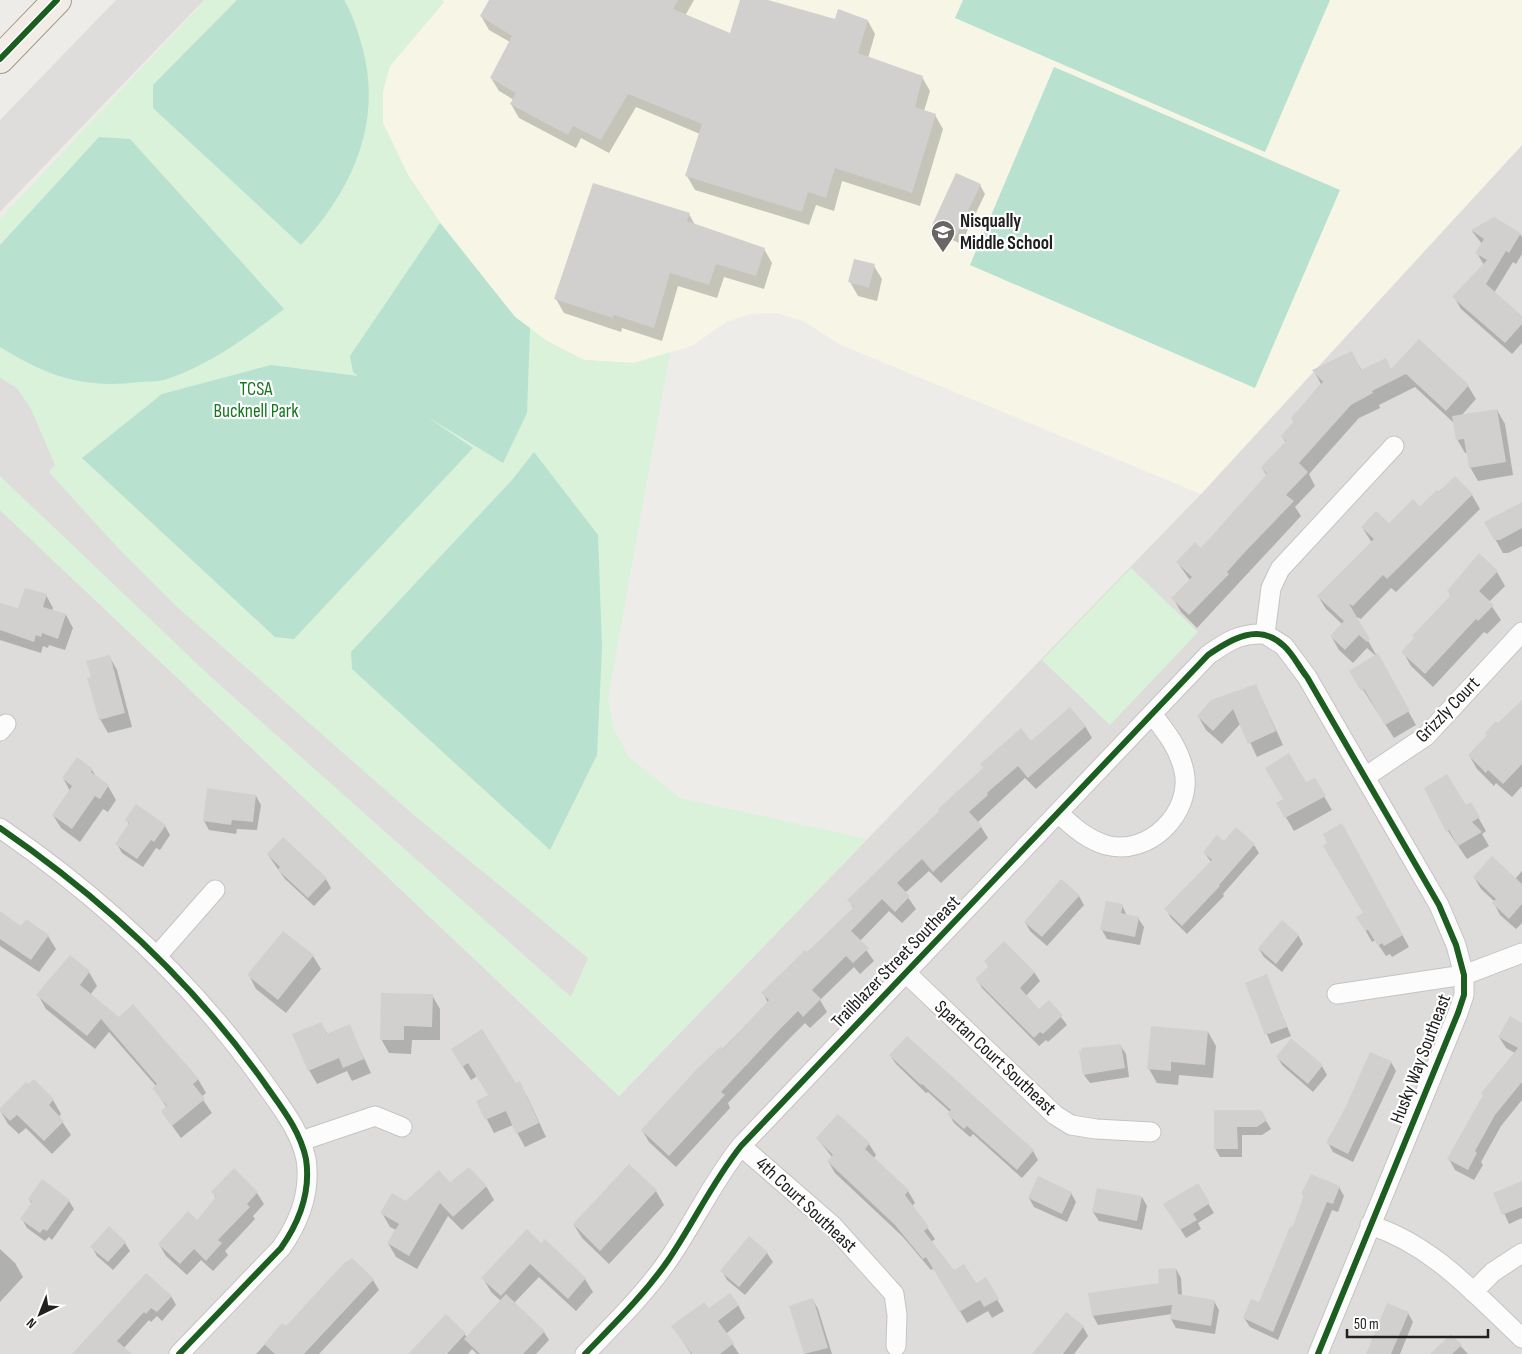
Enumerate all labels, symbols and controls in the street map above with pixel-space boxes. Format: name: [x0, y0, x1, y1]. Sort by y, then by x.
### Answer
place label: Nisqually Middle School: [960, 210, 1053, 255]
school or university icon: Nisqually Middle School: [930, 219, 956, 253]
park label: TCSA Bucknell Park: [214, 378, 299, 423]
street label: Grizzly Court: [1411, 672, 1485, 748]
street label: Trailblazer Street Southeast: [827, 891, 965, 1033]
street label: Husky Way Southeast: [1386, 991, 1456, 1127]
street label: Spartan Court Southeast: [929, 996, 1061, 1120]
street label: 4th Court Southeast: [751, 1152, 861, 1258]
north arrow: [15, 1289, 65, 1339]
scale bar: [1347, 1306, 1488, 1338]
text: N: [23, 1314, 40, 1332]
text: 50 m: [1354, 1315, 1379, 1334]

